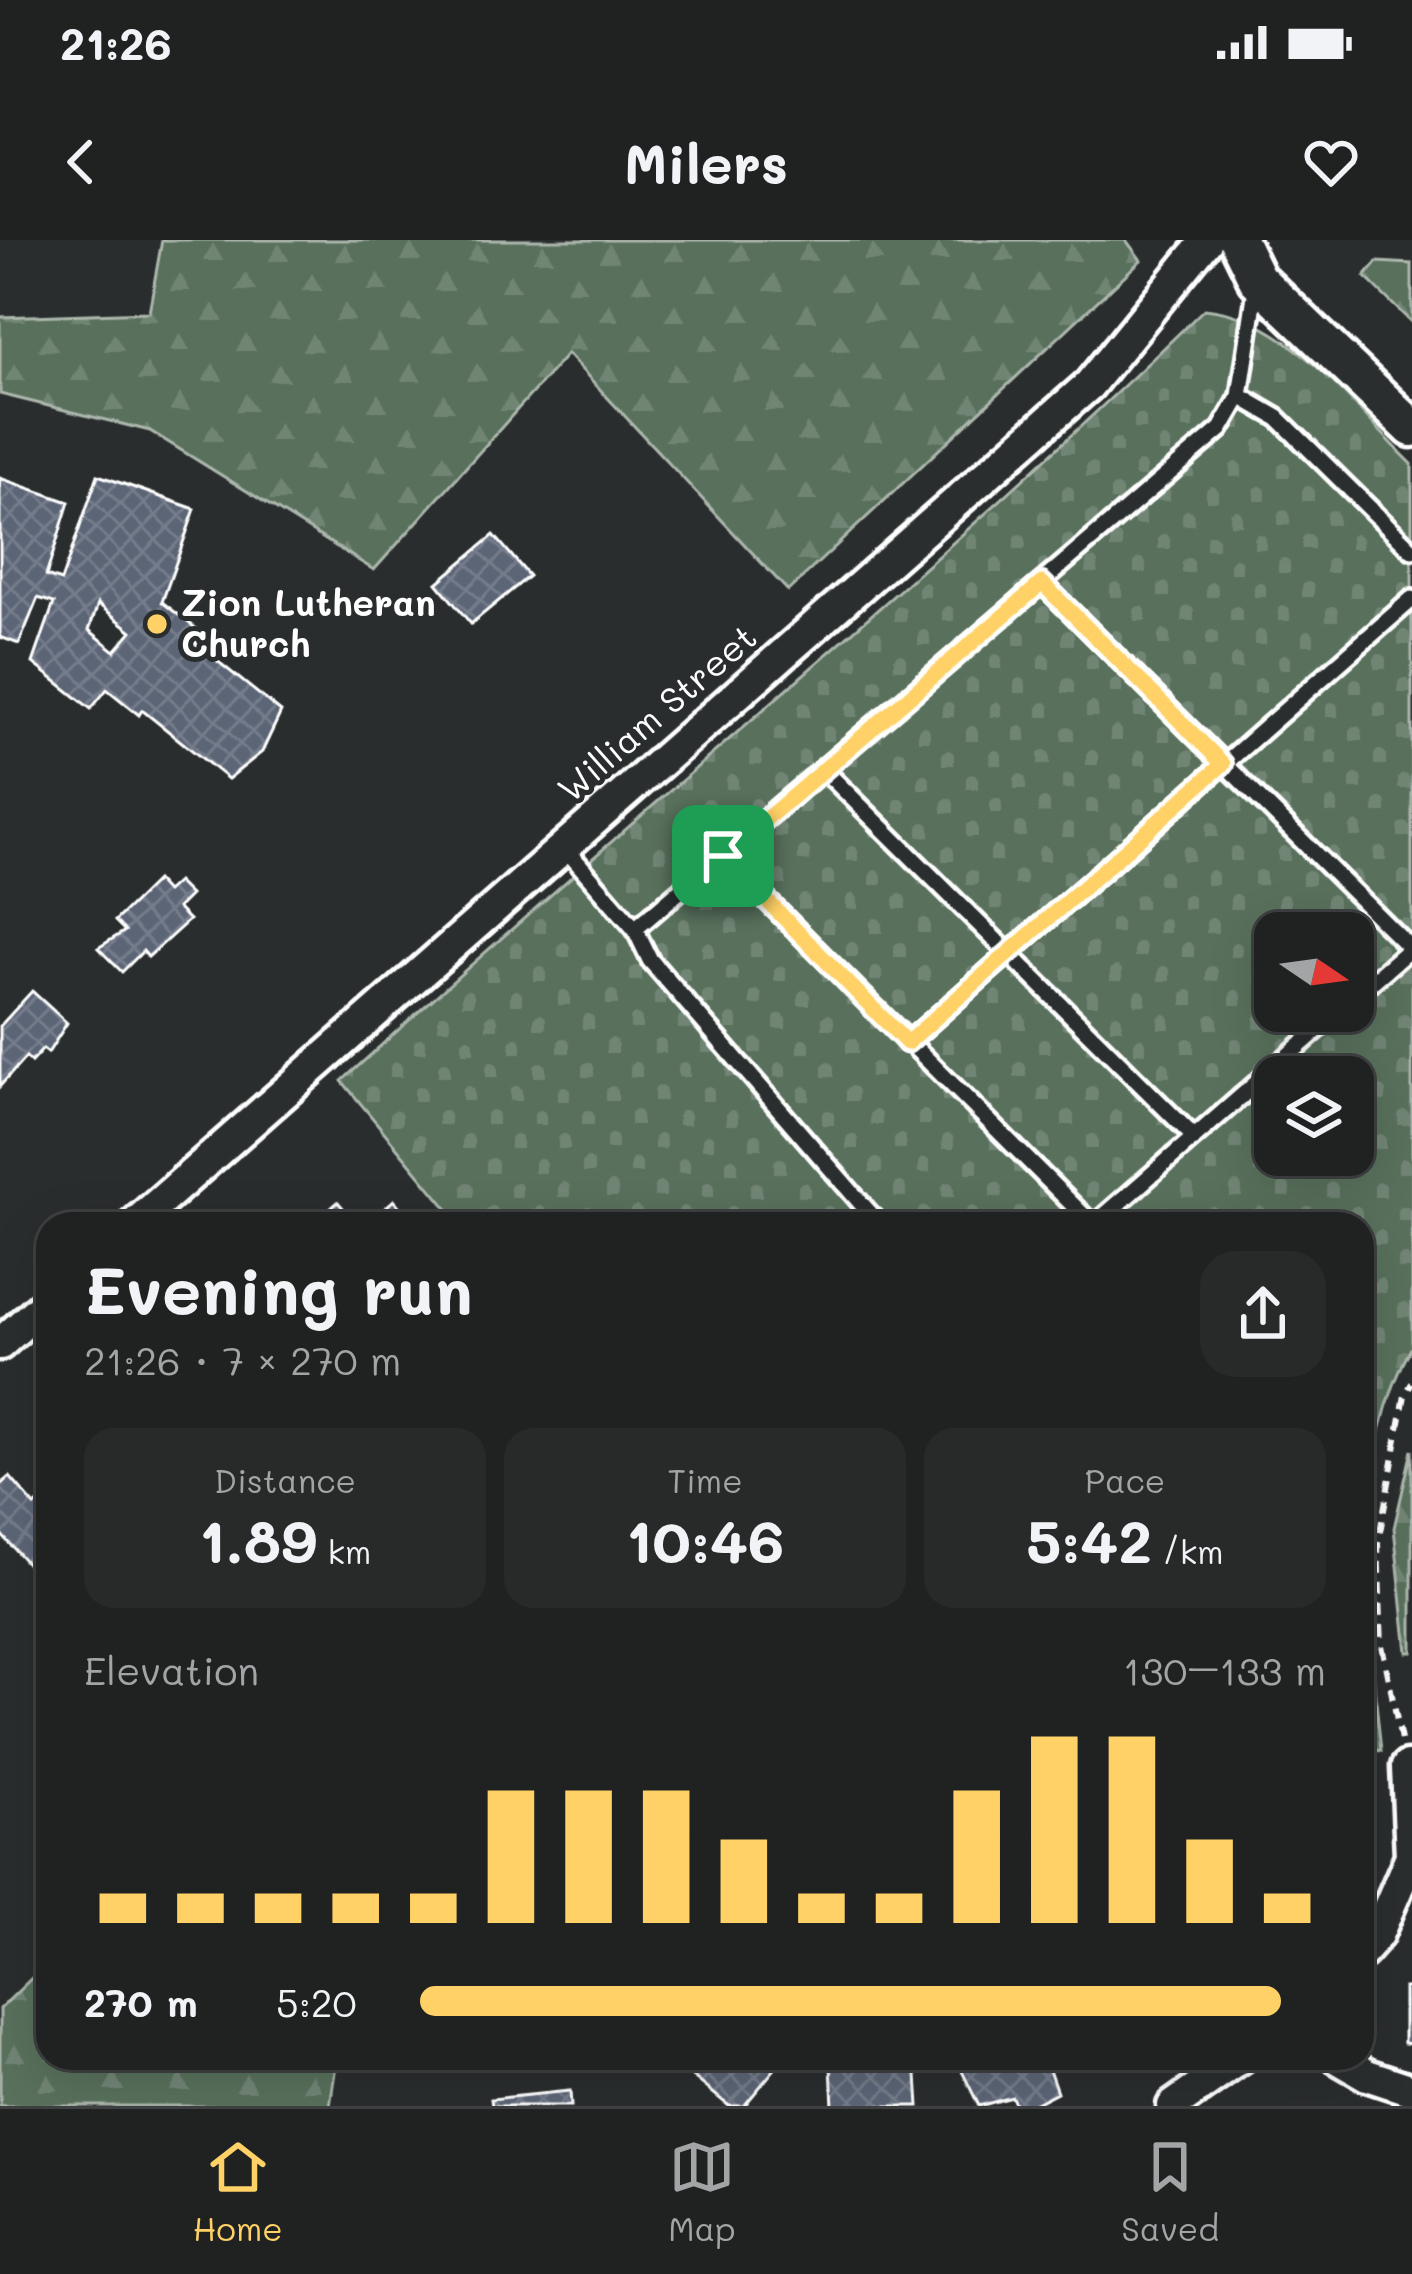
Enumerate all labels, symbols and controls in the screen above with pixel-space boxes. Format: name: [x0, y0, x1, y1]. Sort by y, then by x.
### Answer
text: 21:26: [60, 13, 172, 71]
text: Milers: [624, 127, 788, 198]
icon: back: [48, 129, 114, 195]
icon: heart: [1298, 129, 1364, 195]
place label: Zion Lutheran Church: [181, 578, 436, 666]
marker: Zion Lutheran Church: [144, 611, 170, 637]
street label: William Street: [547, 612, 765, 811]
pin: [672, 805, 774, 907]
icon: arrive: [690, 823, 756, 889]
north arrow: [1254, 912, 1374, 1032]
map controls: [1254, 912, 1374, 1176]
button: layers: [1254, 1056, 1374, 1176]
text: Evening run: [84, 1246, 473, 1332]
button: share: [1200, 1251, 1326, 1377]
text: 21:26 · 7 × 270 m: [84, 1334, 401, 1385]
text: Distance: [214, 1458, 356, 1501]
text: Time: [667, 1458, 743, 1501]
text: Pace: [1085, 1458, 1165, 1501]
text: 1.89: [199, 1501, 317, 1579]
text: 10:46: [626, 1501, 784, 1579]
text: 5:42: [1026, 1501, 1152, 1579]
text: km: [317, 1529, 371, 1572]
text: /km: [1152, 1529, 1224, 1572]
text: Elevation: [84, 1644, 259, 1695]
text: 130–133 m: [1123, 1644, 1326, 1695]
text: 270 m: [84, 1976, 198, 2027]
text: 5:20: [276, 1976, 357, 2027]
tab: Home: [193, 2134, 283, 2249]
tab: Map: [668, 2134, 736, 2249]
tab: Saved: [1121, 2134, 1219, 2249]

